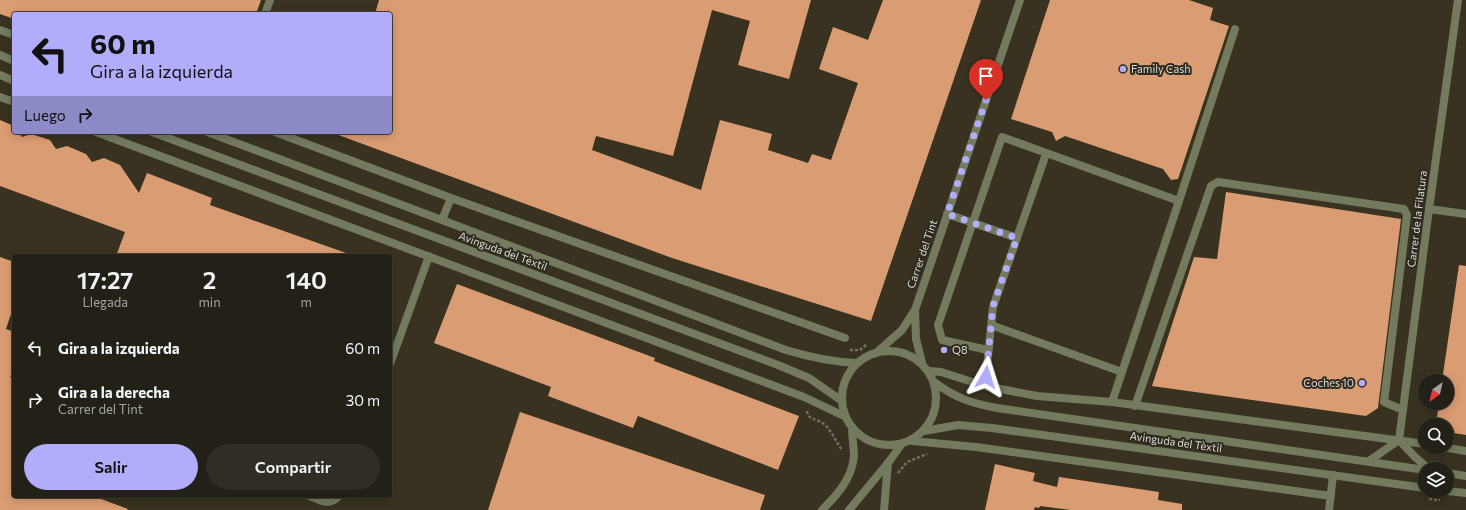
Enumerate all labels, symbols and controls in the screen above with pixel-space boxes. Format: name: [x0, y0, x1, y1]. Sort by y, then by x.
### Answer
text: 60 m: [90, 26, 156, 60]
icon: left: [24, 28, 76, 80]
pin: [969, 59, 1003, 100]
text: Gira a la izquierda: [90, 60, 233, 82]
place label: Family Cash: [1131, 62, 1190, 75]
marker: Family Cash: [1118, 64, 1128, 74]
icon: arrive: [975, 65, 997, 87]
icon: right: [74, 104, 96, 126]
text: Luego: [24, 106, 66, 124]
street label: Carrer de la Filatura: [1404, 170, 1429, 268]
street label: Carrer del Tint: [904, 217, 940, 290]
street label: Avinguda del Tèxtil: [457, 228, 549, 273]
text: 17:27: [77, 265, 133, 294]
text: 2: [203, 265, 216, 294]
text: 140: [286, 265, 327, 294]
text: Llegada: [82, 294, 128, 310]
text: min: [198, 294, 221, 310]
text: m: [301, 294, 312, 310]
icon: left: [24, 337, 46, 359]
text: Gira a la izquierda: [58, 339, 180, 357]
text: 60 m: [345, 339, 380, 357]
place label: Q8: [952, 343, 968, 356]
marker: Q8: [939, 345, 949, 355]
position arrow: [965, 356, 1007, 398]
north arrow: [1418, 374, 1454, 410]
map controls: [1418, 374, 1454, 498]
place label: Coches 10: [1303, 376, 1354, 389]
marker: Coches 10: [1357, 378, 1367, 388]
text: Gira a la derecha: [58, 383, 170, 401]
icon: right: [24, 389, 46, 411]
text: 30 m: [346, 391, 380, 409]
text: Carrer del Tint: [58, 401, 143, 417]
button: search: [1418, 418, 1454, 454]
street label: Avinguda del Tèxtil: [1129, 429, 1223, 454]
button: Salir: [24, 444, 198, 490]
button: Compartir: [206, 444, 380, 490]
button: layers: [1418, 462, 1454, 498]

